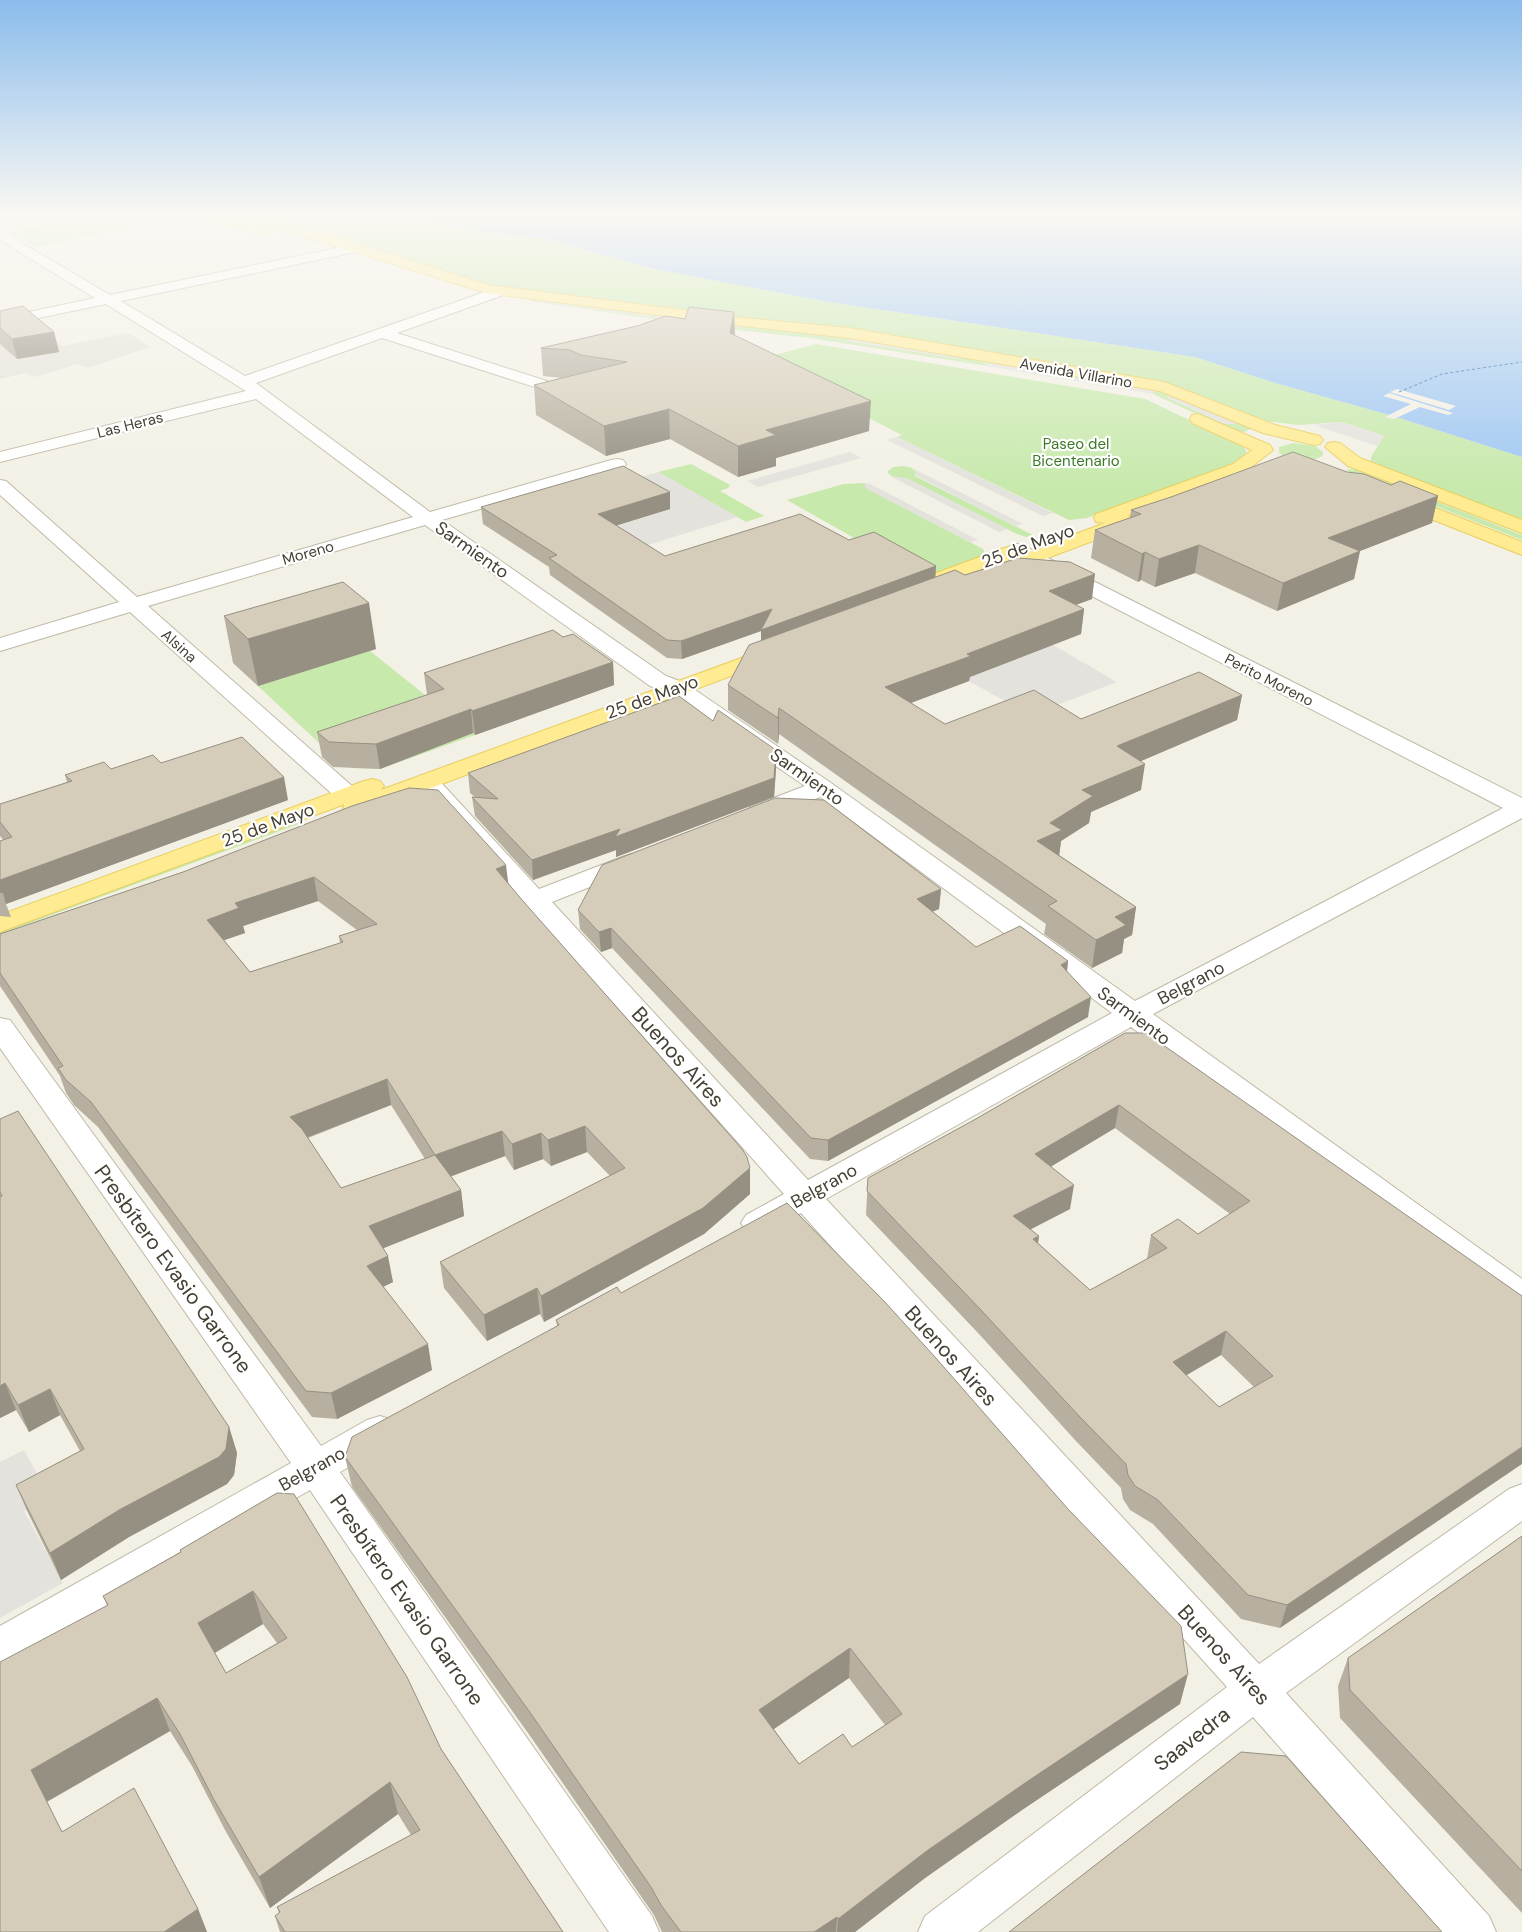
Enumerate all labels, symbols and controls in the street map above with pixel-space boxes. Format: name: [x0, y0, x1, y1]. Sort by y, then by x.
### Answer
street label: Avenida Villarino: [1018, 353, 1134, 393]
street label: Las Heras: [95, 407, 165, 443]
park label: Paseo del Bicentenario: [1032, 434, 1120, 471]
street label: Sarmiento: [430, 516, 514, 584]
street label: 25 de Mayo: [978, 518, 1078, 574]
street label: Moreno: [280, 536, 336, 570]
street label: Alsina: [157, 625, 201, 667]
street label: Perito Moreno: [1221, 649, 1317, 711]
street label: 25 de Mayo: [602, 669, 702, 725]
street label: Sarmiento: [765, 743, 849, 811]
street label: 25 de Mayo: [218, 797, 318, 853]
street label: Belgrano: [1153, 955, 1229, 1011]
street label: Sarmiento: [1092, 981, 1176, 1051]
street label: Buenos Aires: [625, 1001, 731, 1113]
street label: Belgrano: [786, 1158, 862, 1214]
street label: Presbítero Evasio Garrone: [88, 1159, 258, 1379]
street label: Buenos Aires: [898, 1300, 1004, 1412]
street label: Belgrano: [274, 1441, 350, 1497]
street label: Presbítero Evasio Garrone: [323, 1489, 491, 1711]
street label: Buenos Aires: [1171, 1599, 1277, 1711]
street label: Saavedra: [1148, 1700, 1236, 1778]

